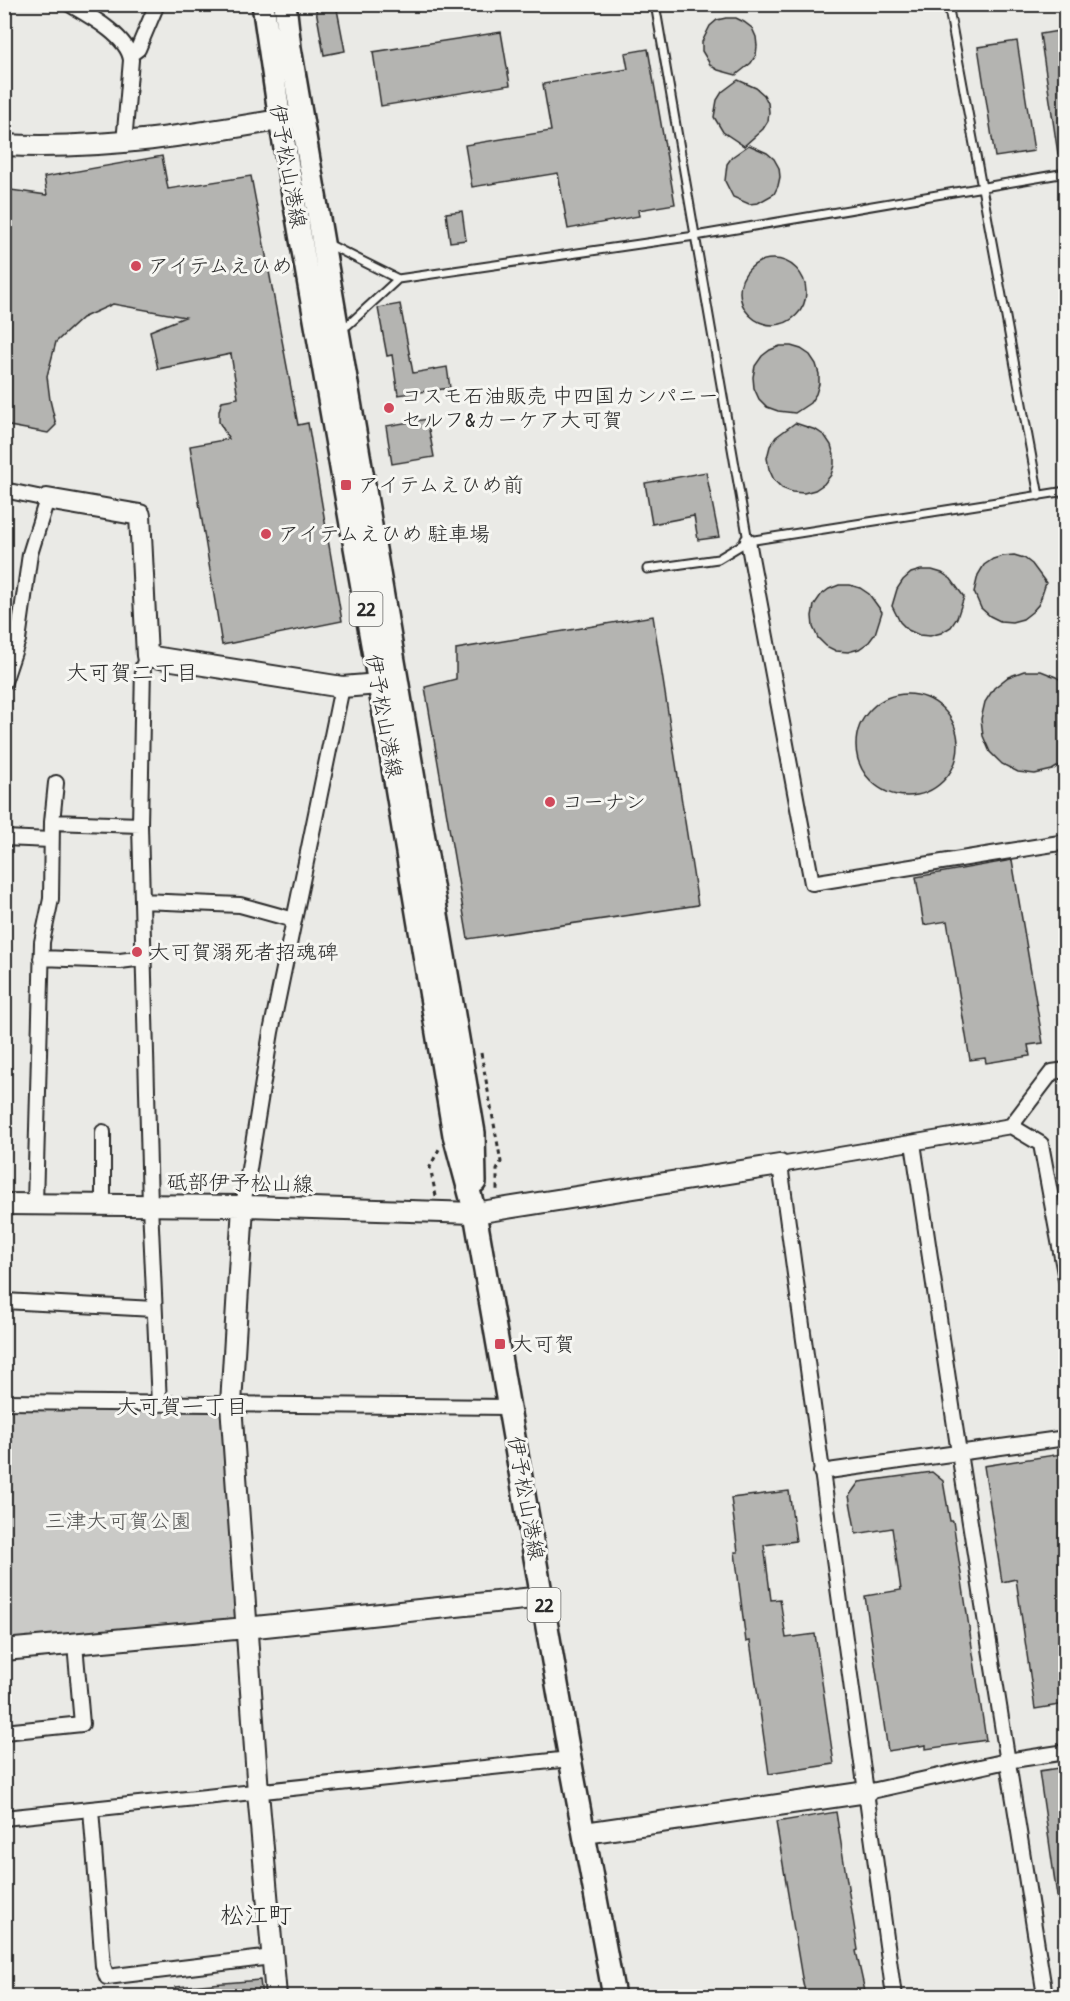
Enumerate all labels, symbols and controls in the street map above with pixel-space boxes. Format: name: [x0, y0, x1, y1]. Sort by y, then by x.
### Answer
street label: 伊予松山港線: [263, 101, 314, 230]
place label: アイテムえひめ: [148, 251, 292, 280]
marker: アイテムえひめ: [129, 259, 143, 273]
place label: コスモ石油販売 中四国カンパニー セルフ&カーケア大可賀: [401, 381, 719, 434]
marker: コスモ石油販売 中四国カンパニー セルフ&カーケア大可賀: [382, 401, 396, 415]
place label: アイテムえひめ前: [358, 470, 523, 499]
marker: アイテムえひめ前: [339, 478, 353, 492]
place label: アイテムえひめ 駐車場: [278, 519, 490, 548]
marker: アイテムえひめ 駐車場: [259, 527, 273, 541]
road number: 22: [350, 592, 382, 626]
street label: 伊予松山港線: [359, 651, 410, 780]
district label: 大可賀二丁目: [66, 657, 198, 687]
place label: コーナン: [562, 787, 646, 816]
marker: コーナン: [543, 795, 557, 809]
place label: 大可賀溺死者招魂碑: [149, 937, 338, 966]
marker: 大可賀溺死者招魂碑: [130, 945, 144, 959]
street label: 砥部伊予松山線: [166, 1167, 314, 1198]
place label: 大可賀: [512, 1329, 575, 1358]
marker: 大可賀: [493, 1337, 507, 1351]
district label: 大可賀一丁目: [116, 1391, 248, 1421]
street label: 伊予松山港線: [501, 1433, 552, 1562]
park label: 三津大可賀公園: [45, 1506, 192, 1535]
road number: 22: [528, 1588, 560, 1622]
district label: 松江町: [220, 1898, 292, 1930]

